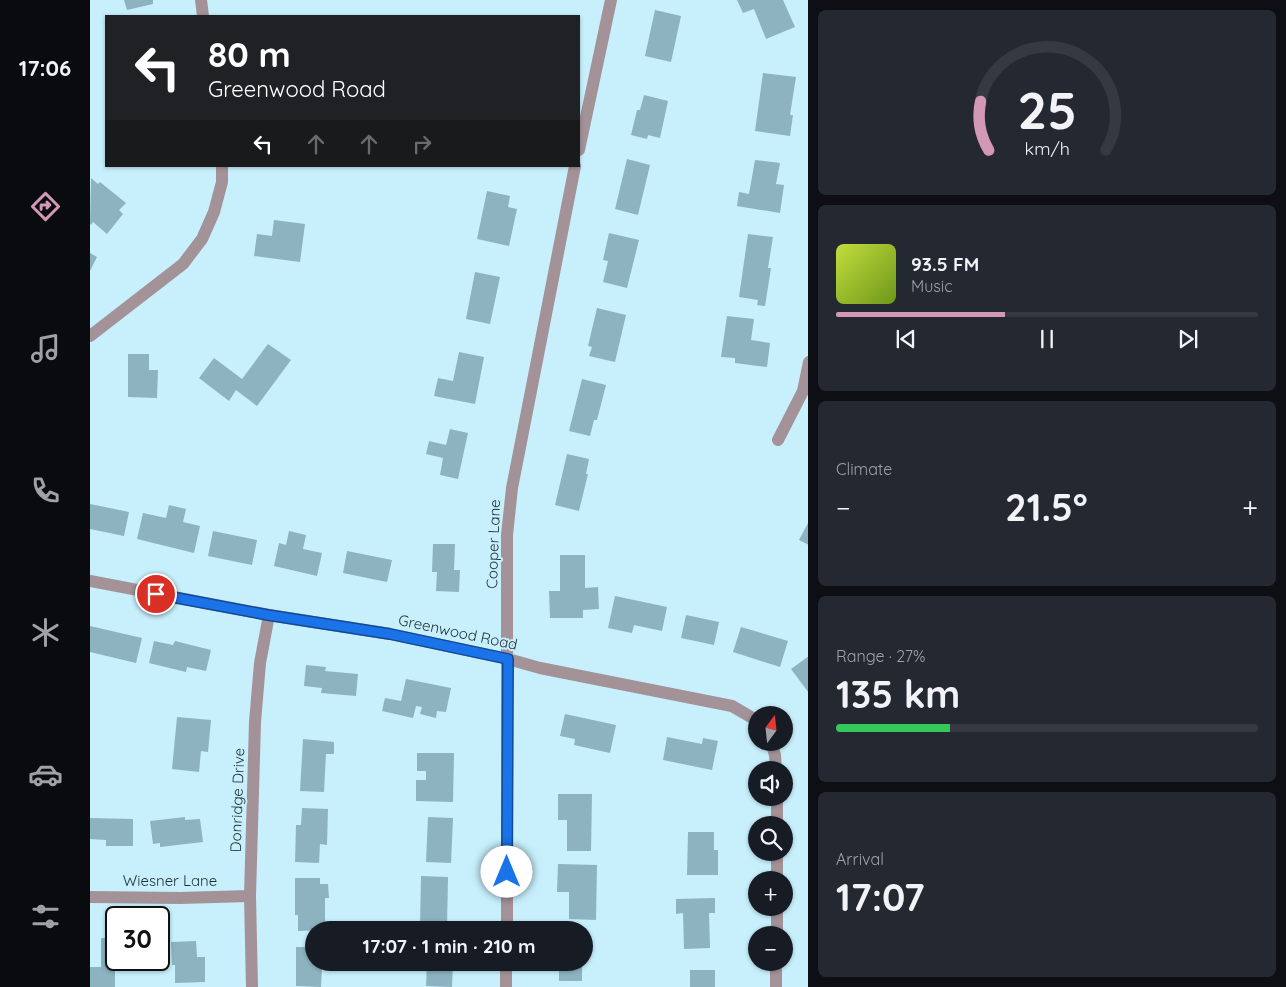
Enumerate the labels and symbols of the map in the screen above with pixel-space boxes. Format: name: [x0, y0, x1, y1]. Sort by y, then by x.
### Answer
street label: Cooper Lane: [482, 499, 504, 589]
pin: [135, 573, 177, 615]
street label: Greenwood Road: [397, 610, 519, 654]
north arrow: [748, 706, 792, 751]
street label: Donridge Drive: [226, 747, 248, 853]
position arrow: [480, 845, 532, 897]
street label: Wiesner Lane: [123, 871, 217, 890]
speed limit sign: 30: [105, 906, 170, 971]

